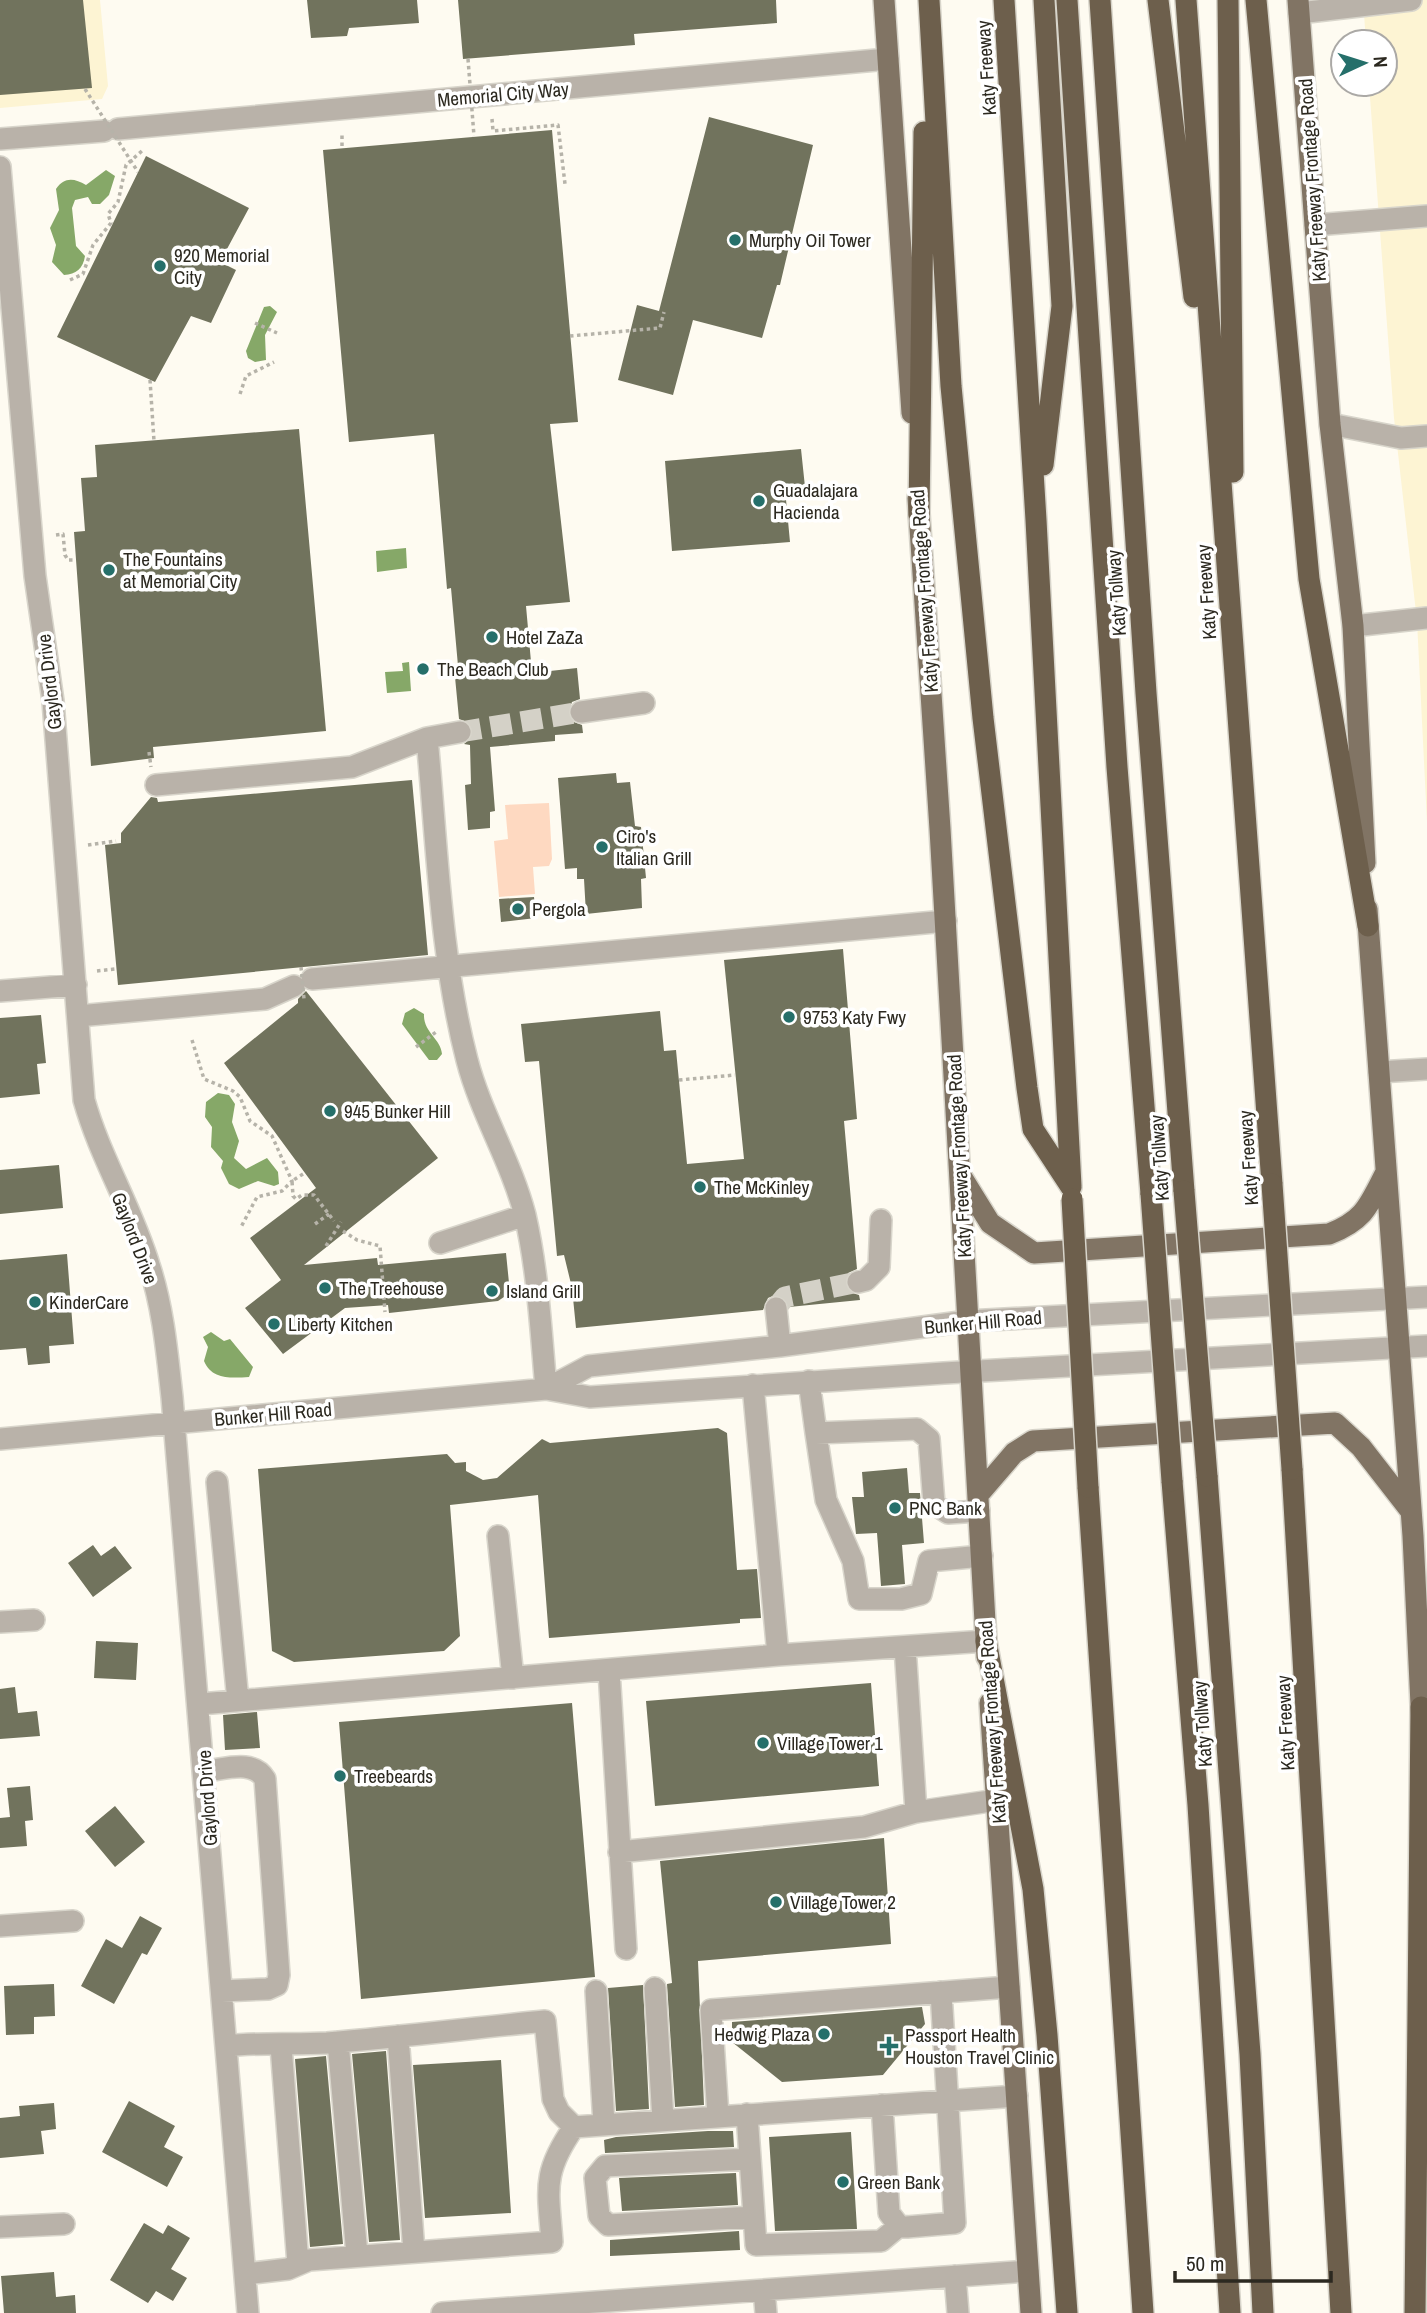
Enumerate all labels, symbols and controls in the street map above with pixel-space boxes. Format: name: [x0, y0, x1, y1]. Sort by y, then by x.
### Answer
street label: Katy Freeway: [970, 19, 1002, 116]
north arrow: [1329, 28, 1399, 98]
text: N: [1368, 55, 1394, 68]
street label: Memorial City Way: [436, 75, 570, 113]
street label: Katy Freeway Frontage Road: [1292, 78, 1332, 282]
place label: Murphy Oil Tower: [749, 227, 872, 253]
marker: Murphy Oil Tower: [727, 232, 743, 248]
place label: 920 Memorial City: [174, 242, 269, 290]
marker: 920 Memorial City: [152, 258, 168, 274]
place label: Guadalajara Hacienda: [773, 477, 858, 525]
street label: Katy Freeway Frontage Road: [904, 489, 944, 693]
marker: Guadalajara Hacienda: [751, 493, 767, 509]
street label: Katy Freeway: [1190, 543, 1222, 640]
place label: The Fountains at Memorial City: [123, 546, 237, 594]
street label: Katy Tollway: [1100, 549, 1132, 637]
marker: The Fountains at Memorial City: [101, 562, 117, 578]
place label: Hotel ZaZa: [506, 624, 583, 650]
marker: Hotel ZaZa: [484, 629, 500, 645]
street label: Gaylord Drive: [30, 633, 68, 731]
place label: The Beach Club: [437, 656, 549, 682]
marker: The Beach Club: [415, 661, 431, 677]
place label: Ciro's Italian Grill: [616, 823, 691, 871]
marker: Ciro's Italian Grill: [594, 839, 610, 855]
place label: Pergola: [532, 896, 586, 922]
marker: Pergola: [510, 901, 526, 917]
place label: 9753 Katy Fwy: [803, 1004, 906, 1030]
marker: 9753 Katy Fwy: [781, 1009, 797, 1025]
street label: Katy Freeway Frontage Road: [941, 1054, 977, 1258]
place label: 945 Bunker Hill: [344, 1098, 451, 1124]
marker: 945 Bunker Hill: [322, 1103, 338, 1119]
street label: Katy Freeway: [1232, 1109, 1264, 1206]
street label: Katy Tollway: [1143, 1114, 1175, 1202]
place label: The McKinley: [714, 1174, 809, 1200]
marker: The McKinley: [692, 1179, 708, 1195]
street label: Gaylord Drive: [106, 1188, 164, 1288]
place label: The Treehouse: [339, 1275, 444, 1301]
place label: Island Grill: [506, 1278, 580, 1304]
marker: The Treehouse: [317, 1280, 333, 1296]
marker: Island Grill: [484, 1283, 500, 1299]
place label: KinderCare: [49, 1289, 129, 1315]
marker: KinderCare: [27, 1294, 43, 1310]
street label: Bunker Hill Road: [923, 1304, 1043, 1340]
place label: Liberty Kitchen: [288, 1311, 393, 1337]
marker: Liberty Kitchen: [266, 1316, 282, 1332]
street label: Bunker Hill Road: [213, 1396, 333, 1432]
place label: PNC Bank: [909, 1495, 982, 1521]
marker: PNC Bank: [887, 1500, 903, 1516]
street label: Katy Freeway Frontage Road: [972, 1620, 1012, 1824]
street label: Katy Freeway: [1270, 1675, 1300, 1771]
street label: Katy Tollway: [1186, 1680, 1218, 1768]
place label: Village Tower 1: [777, 1730, 883, 1756]
marker: Village Tower 1: [755, 1735, 771, 1751]
street label: Gaylord Drive: [191, 1749, 223, 1847]
place label: Treebeards: [354, 1763, 433, 1789]
marker: Treebeards: [332, 1768, 348, 1784]
place label: Village Tower 2: [790, 1889, 896, 1915]
marker: Village Tower 2: [768, 1894, 784, 1910]
place label: Hedwig Plaza: [714, 2021, 810, 2047]
place label: Passport Health Houston Travel Clinic: [905, 2022, 1054, 2070]
marker: Hedwig Plaza: [816, 2026, 832, 2042]
marker: Passport Health Houston Travel Clinic: [879, 2036, 899, 2056]
place label: Green Bank: [857, 2169, 940, 2195]
marker: Green Bank: [835, 2174, 851, 2190]
scale bar: [1175, 2240, 1331, 2284]
text: 50 m: [1186, 2249, 1224, 2278]

